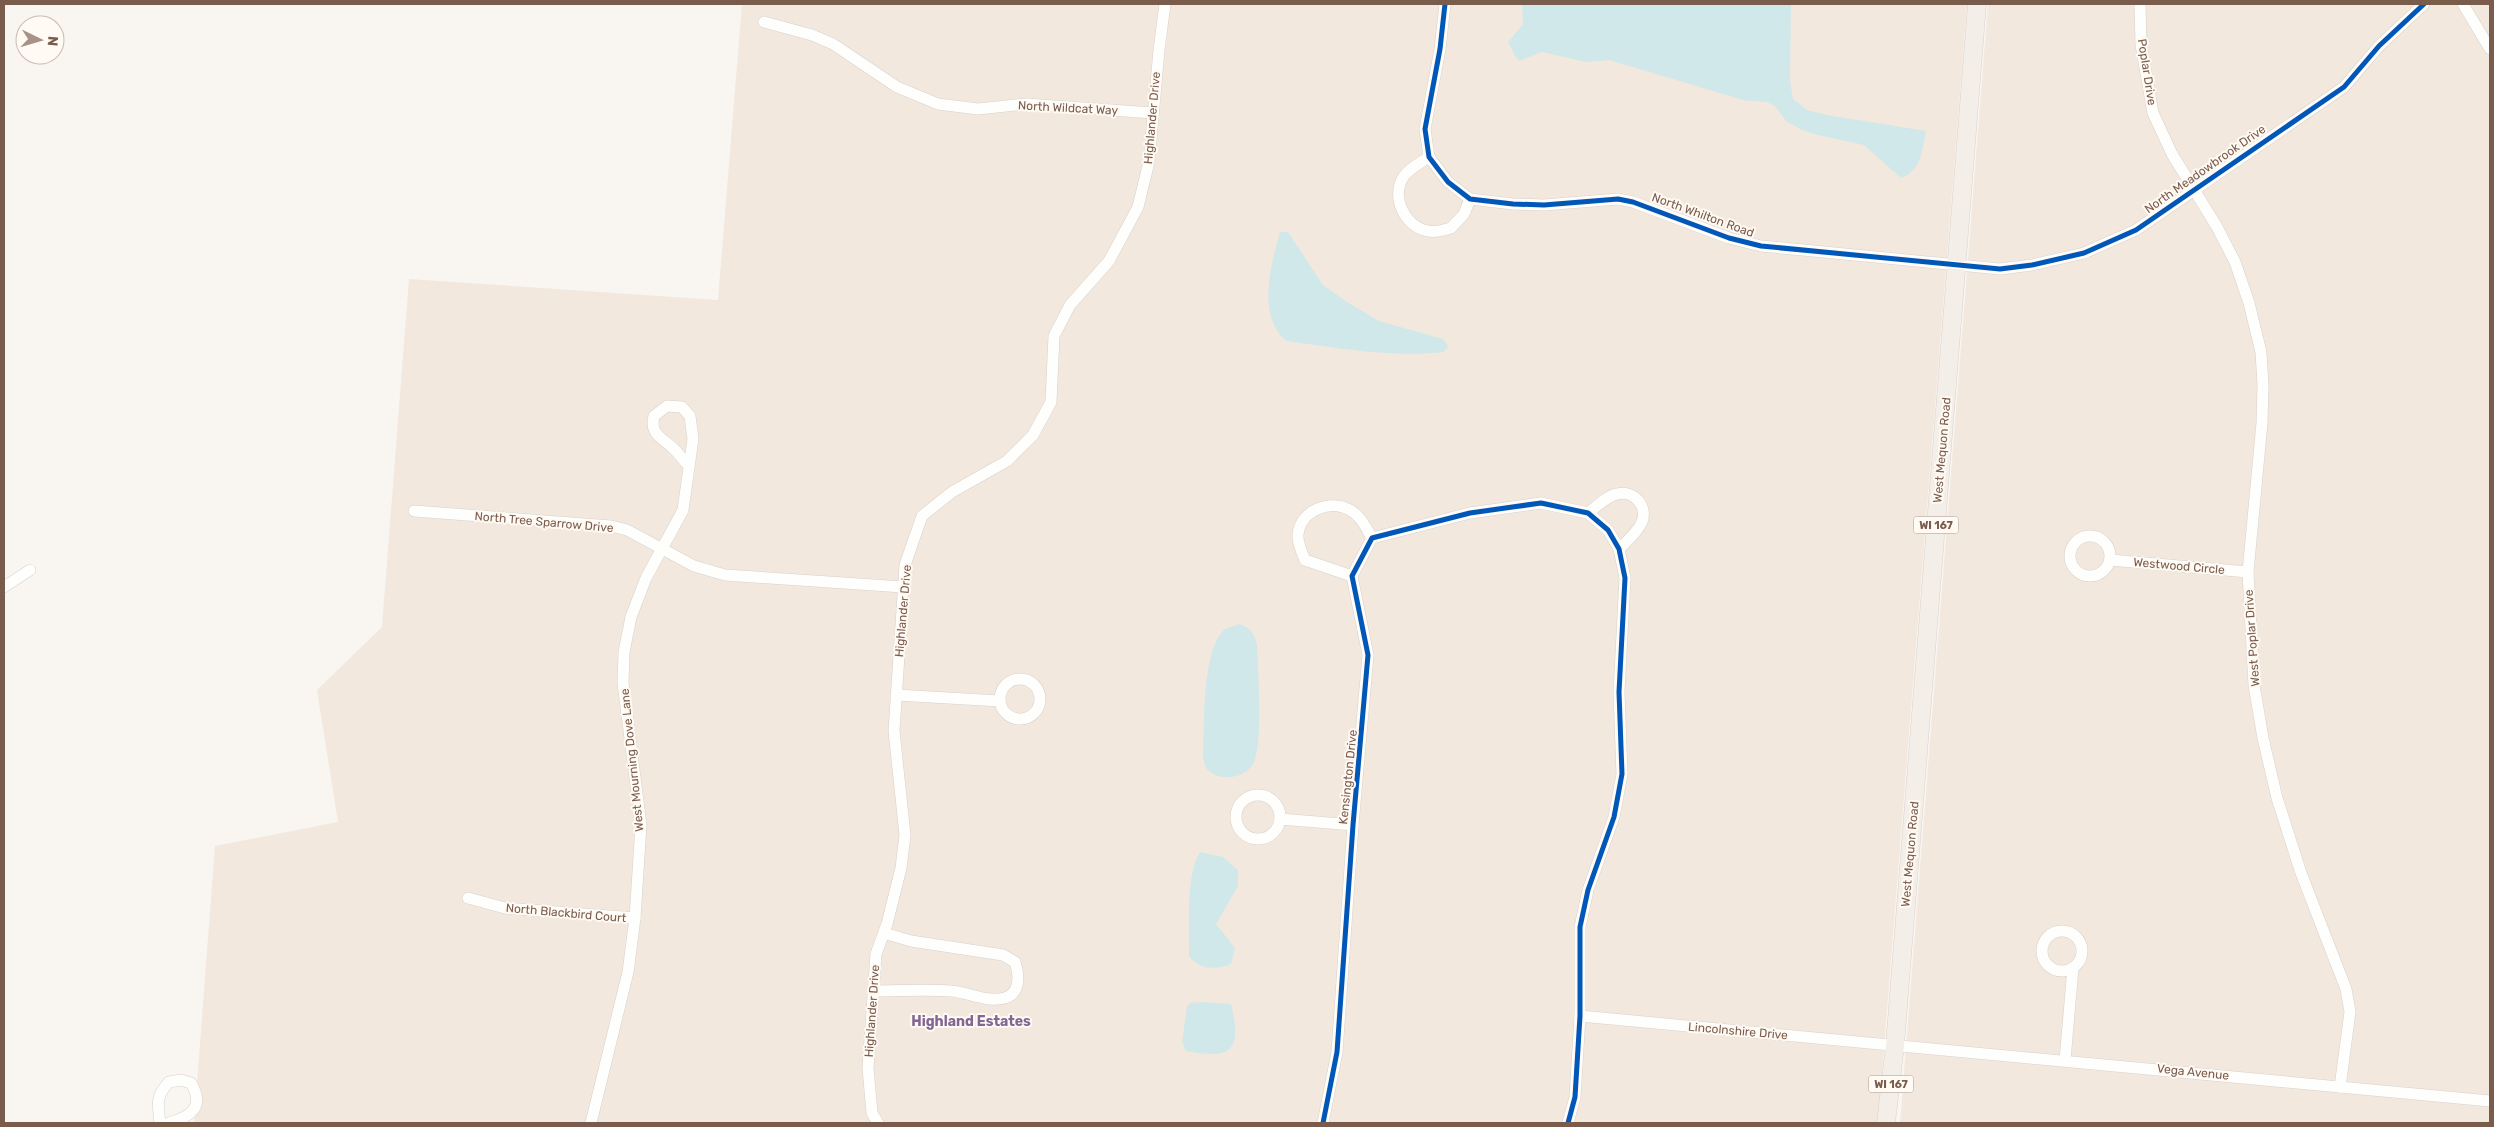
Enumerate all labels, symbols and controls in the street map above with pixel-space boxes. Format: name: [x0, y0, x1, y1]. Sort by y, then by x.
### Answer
north arrow: [15, 15, 65, 65]
text: N: [44, 35, 61, 47]
street label: Poplar Drive: [2135, 38, 2159, 107]
street label: Highlander Drive: [1141, 71, 1163, 165]
street label: North Wildcat Way: [1018, 98, 1119, 118]
street label: North Meadowbrook Drive: [2142, 122, 2268, 216]
street label: North Whilton Road: [1650, 190, 1756, 240]
street label: West Mequon Road: [1930, 397, 1954, 503]
street label: North Tree Sparrow Drive: [474, 509, 614, 535]
road number: WI 167: [1914, 516, 1958, 534]
street label: Westwood Circle: [2133, 555, 2226, 577]
street label: Highlander Drive: [892, 564, 914, 658]
street label: West Poplar Drive: [2242, 589, 2262, 687]
street label: West Mourning Dove Lane: [617, 687, 646, 832]
street label: Kensington Drive: [1336, 729, 1360, 825]
street label: West Mequon Road: [1898, 801, 1922, 907]
street label: North Blackbird Court: [505, 901, 627, 925]
street label: Highlander Drive: [862, 964, 882, 1058]
district label: Highland Estates: [911, 1013, 1031, 1030]
street label: Lincolnshire Drive: [1688, 1020, 1789, 1042]
street label: Vega Avenue: [2156, 1061, 2230, 1083]
road number: WI 167: [1868, 1076, 1914, 1092]

